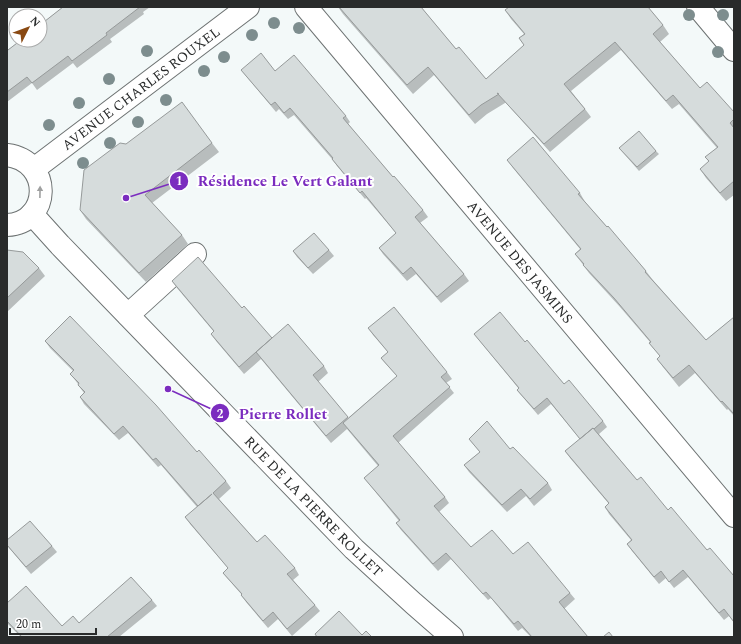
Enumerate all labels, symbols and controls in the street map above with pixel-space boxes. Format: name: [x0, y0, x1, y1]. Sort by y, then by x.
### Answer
north arrow: [8, 8, 48, 48]
text: N: [26, 13, 44, 31]
street label: AVENUE CHARLES ROUXEL: [57, 21, 225, 155]
callout: Résidence Le Vert Galant: [169, 168, 381, 195]
text: Résidence Le Vert Galant: [197, 170, 373, 193]
text: 1: [176, 172, 182, 191]
one-way arrow: [37, 185, 43, 198]
street label: AVENUE DES JASMINS: [462, 196, 578, 328]
callout: Pierre Rollet: [210, 400, 335, 427]
text: Pierre Rollet: [239, 403, 328, 426]
text: 2: [217, 405, 224, 424]
street label: RUE DE LA PIERRE ROLLET: [239, 431, 388, 581]
scale bar: [10, 610, 96, 636]
text: 20 m: [16, 615, 41, 634]

